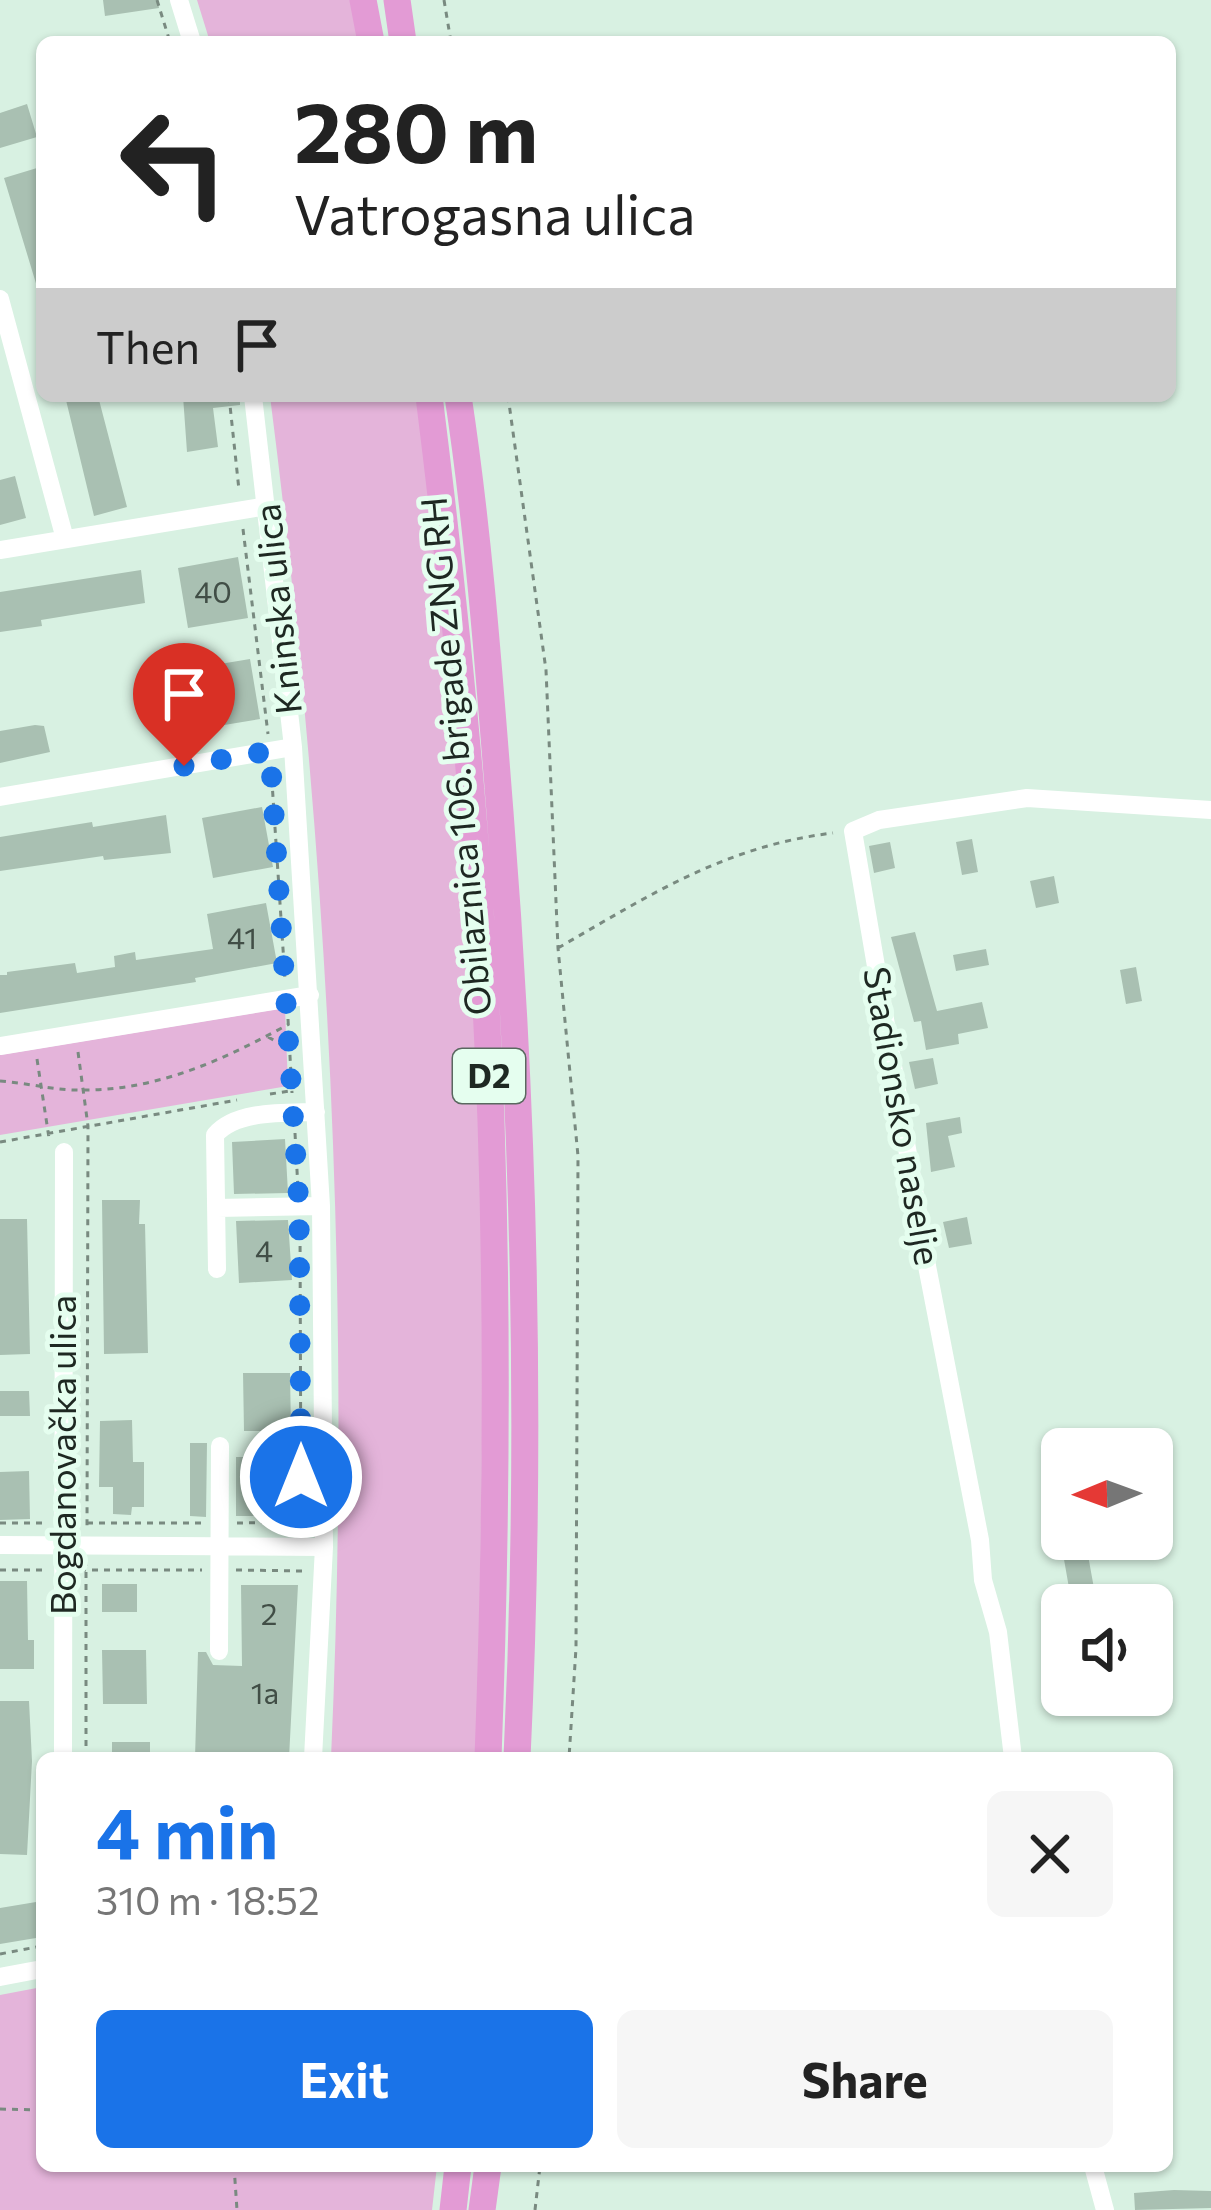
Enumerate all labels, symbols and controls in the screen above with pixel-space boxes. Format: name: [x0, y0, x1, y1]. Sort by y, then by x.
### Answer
text: 280 m: [294, 78, 538, 180]
icon: left: [96, 84, 252, 240]
text: Vatrogasna ulica: [294, 180, 695, 246]
icon: arrive: [224, 312, 290, 378]
text: Then: [96, 318, 200, 373]
street label: Obilaznica 106. brigade ZNG RH: [409, 495, 499, 1017]
street label: Kninska ulica: [243, 502, 309, 717]
house number: 40: [194, 572, 232, 609]
pin: [133, 643, 235, 766]
icon: arrive: [151, 661, 217, 727]
house number: 41: [227, 918, 257, 955]
street label: Stadionsko naselje: [856, 963, 952, 1268]
road number: D2: [453, 1049, 525, 1103]
house number: 4: [255, 1231, 273, 1268]
street label: Bogdanovačka ulica: [39, 1295, 83, 1615]
position arrow: [238, 1414, 364, 1540]
north arrow: [1041, 1428, 1173, 1560]
map controls: [1041, 1428, 1173, 1716]
button: sound: [1041, 1584, 1173, 1716]
house number: 2: [261, 1594, 277, 1631]
house number: 1a: [251, 1673, 279, 1710]
text: 4 min: [96, 1786, 278, 1874]
button: close: [987, 1791, 1113, 1917]
text: 310 m · 18:52: [96, 1875, 320, 1923]
button: Exit: [96, 2010, 593, 2148]
button: Share: [617, 2010, 1113, 2148]

